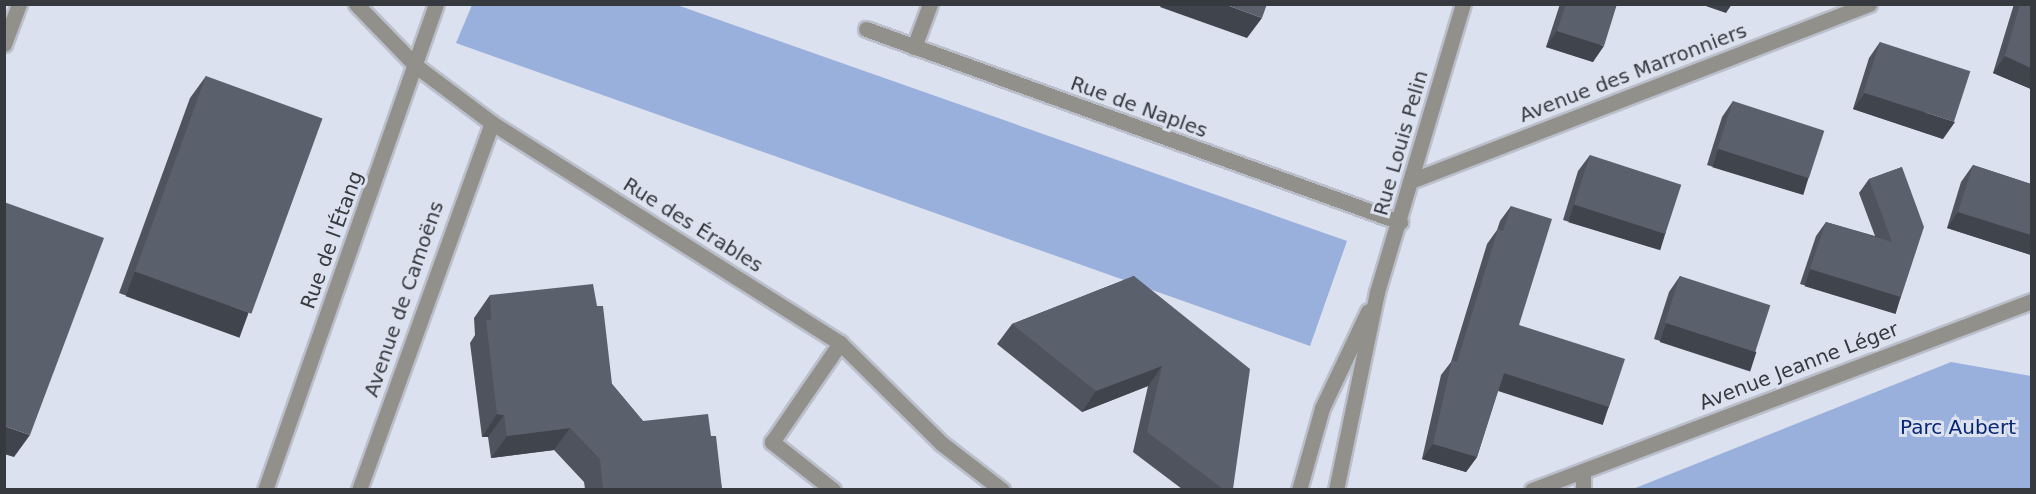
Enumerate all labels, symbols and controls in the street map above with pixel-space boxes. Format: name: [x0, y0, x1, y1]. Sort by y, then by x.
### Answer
street label: Avenue des Marronniers: [1516, 18, 1750, 128]
street label: Rue Louis Pelin: [1369, 68, 1433, 218]
street label: Rue de Naples: [1067, 71, 1211, 143]
street label: Rue de l'Étang: [296, 168, 368, 312]
street label: Rue des Érables: [619, 172, 767, 278]
street label: Avenue de Camoëns: [359, 198, 449, 400]
street label: Avenue Jeanne Léger: [1696, 317, 1902, 415]
park label: Parc Aubert: [1900, 415, 2016, 439]

